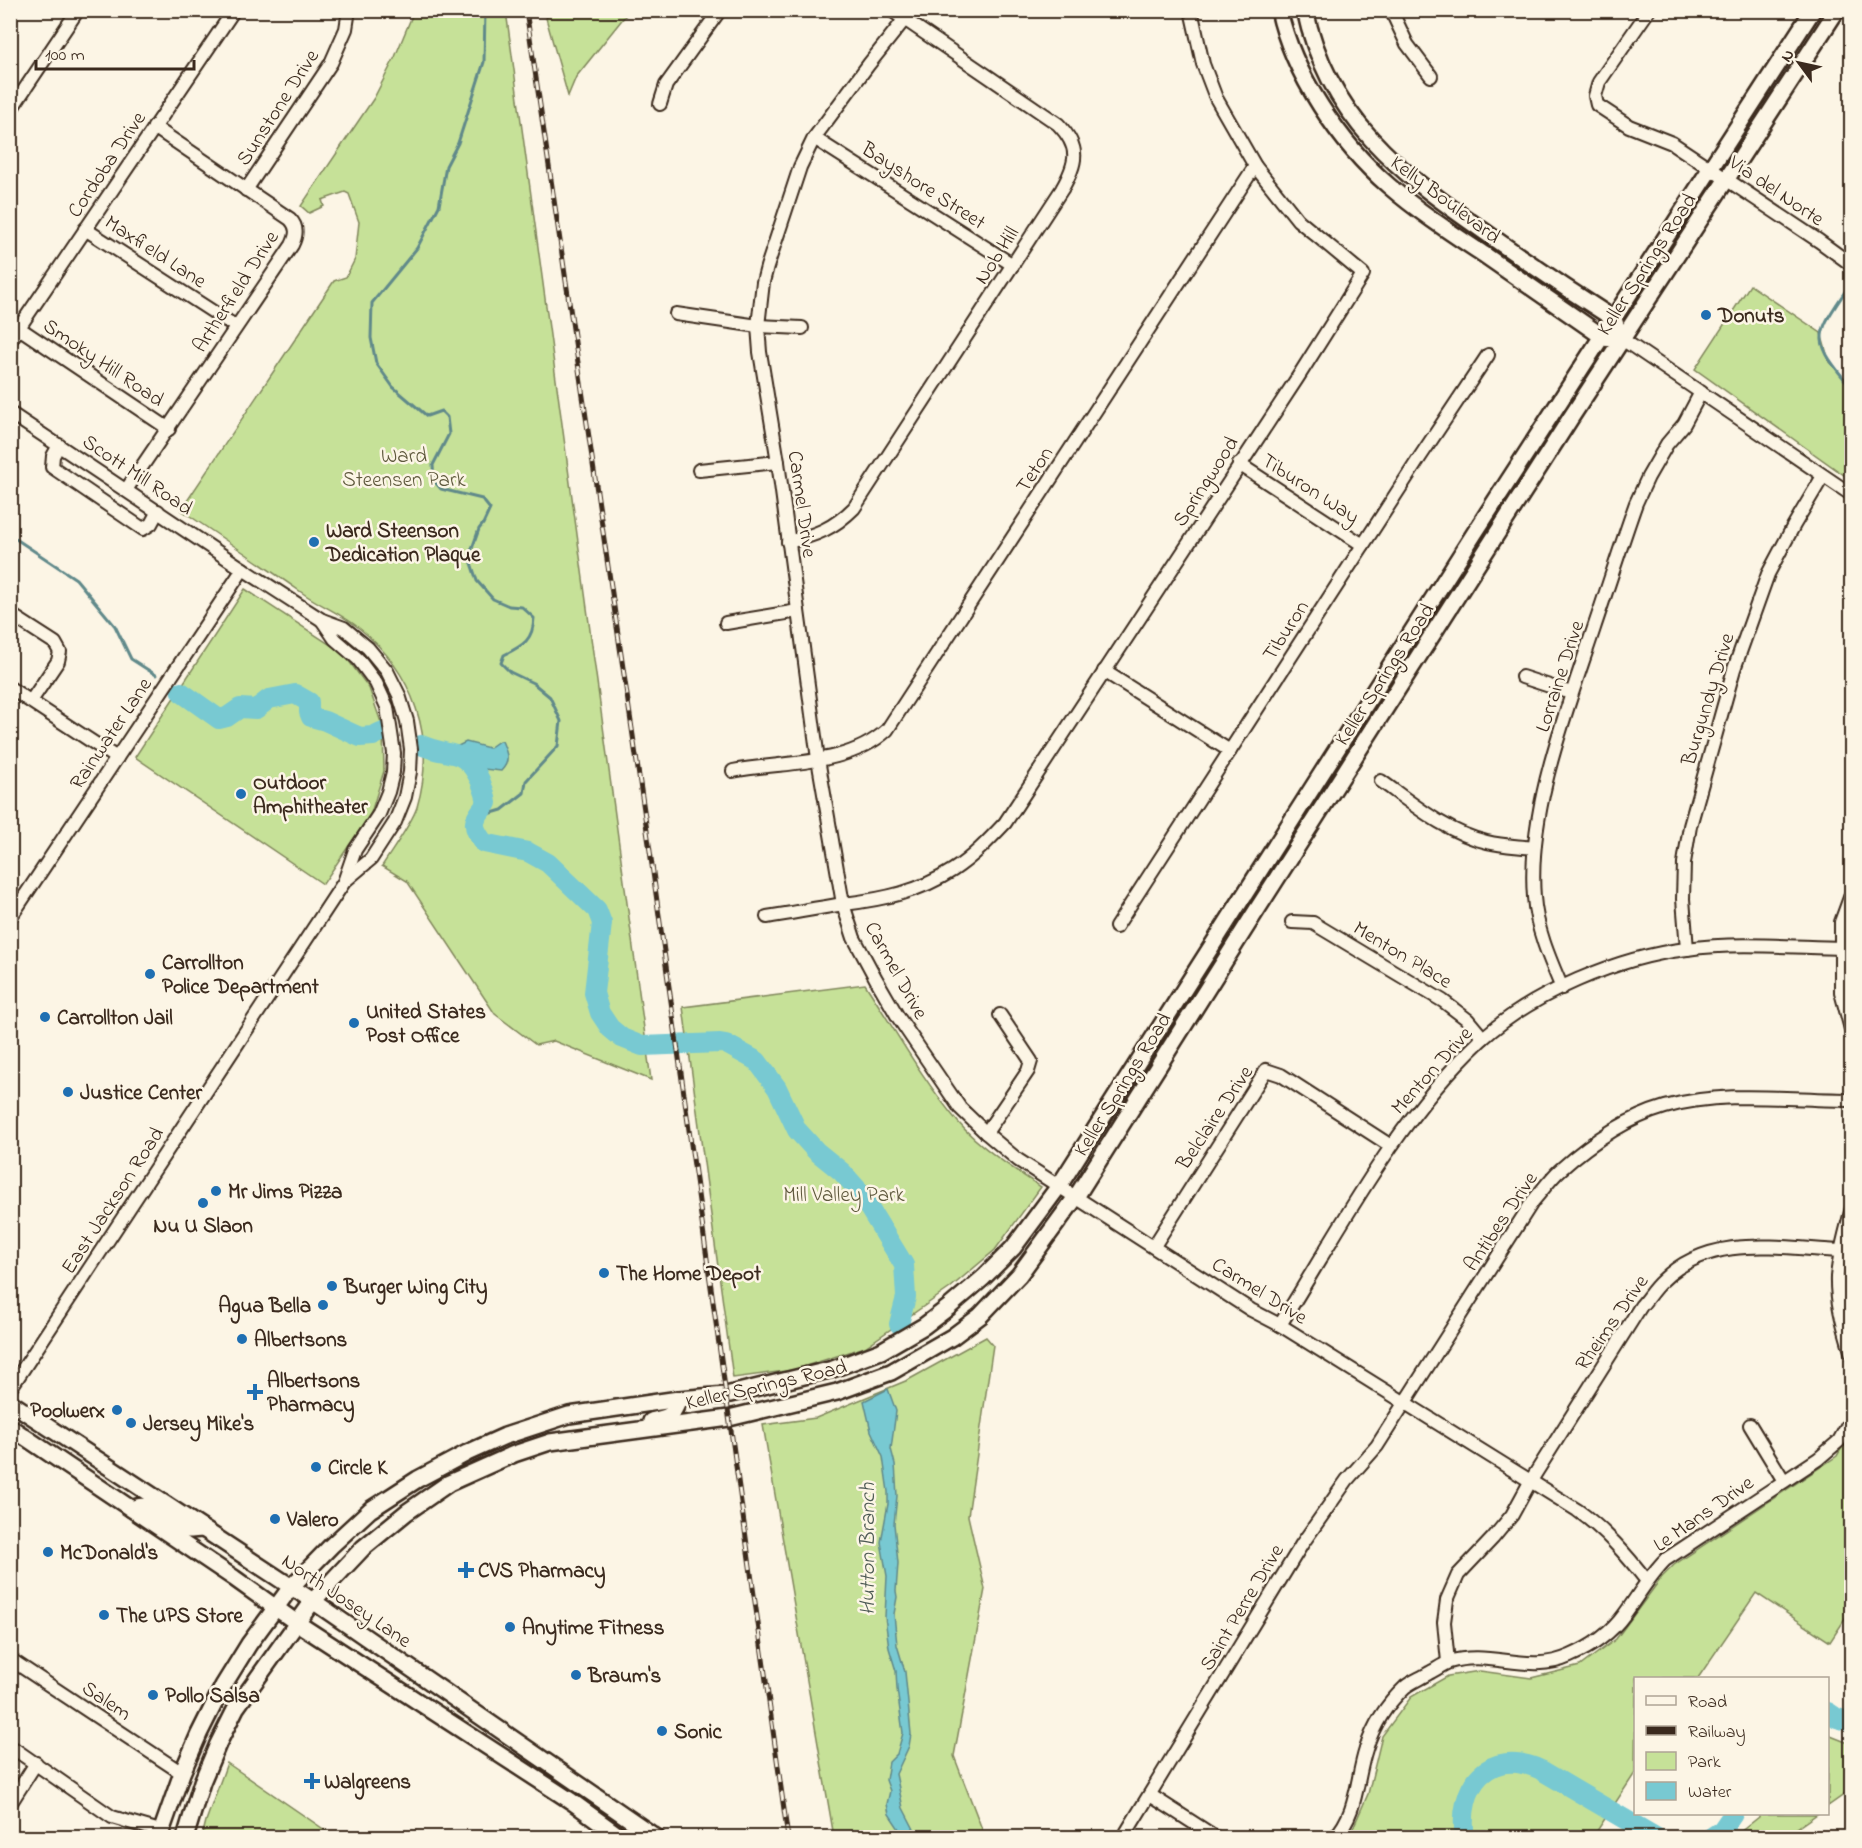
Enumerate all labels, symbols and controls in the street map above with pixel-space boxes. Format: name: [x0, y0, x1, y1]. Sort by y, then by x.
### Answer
scale bar: [36, 33, 194, 71]
north arrow: [1769, 33, 1829, 93]
text: 100 m: [45, 43, 85, 69]
street label: Sunstone Drive: [230, 44, 328, 172]
text: N: [1775, 45, 1801, 67]
street label: Cordoba Drive: [61, 105, 155, 224]
street label: Bayshore Street: [853, 135, 991, 240]
street label: Via del Norte: [1721, 148, 1830, 235]
street label: Kelly Boulevard: [1382, 149, 1506, 254]
street label: Keller Springs Road: [1590, 188, 1707, 343]
street label: Maxfield Lane: [98, 209, 212, 297]
street label: Nob Hill: [968, 221, 1028, 291]
street label: Artherfield Drive: [186, 225, 288, 359]
place label: Donuts: [1717, 302, 1785, 332]
marker: Donuts: [1699, 308, 1713, 322]
street label: Smoky Hill Road: [35, 312, 170, 417]
street label: Scott Mill Road: [76, 428, 198, 524]
street label: Springwood: [1166, 431, 1249, 534]
street label: Teton: [1010, 441, 1062, 499]
park label: Ward Steensen Park: [342, 442, 466, 496]
street label: Tiburon Way: [1254, 447, 1365, 534]
street label: Carmel Drive: [779, 449, 823, 560]
place label: Ward Steenson Dedication Plaque: [325, 517, 481, 571]
marker: Ward Steenson Dedication Plaque: [307, 535, 321, 549]
street label: Tiburon: [1256, 595, 1317, 667]
street label: Keller Springs Road: [1328, 598, 1445, 753]
street label: Lorraine Drive: [1529, 616, 1593, 736]
street label: Burgundy Drive: [1674, 629, 1745, 771]
street label: Rainwater Lane: [63, 672, 161, 796]
place label: Outdoor Amphitheater: [253, 769, 368, 823]
marker: Outdoor Amphitheater: [234, 787, 248, 801]
street label: Menton Place: [1347, 914, 1458, 997]
street label: Carmel Drive: [856, 917, 935, 1026]
place label: Carrollton Police Department: [162, 949, 320, 1003]
marker: Carrollton Police Department: [143, 967, 157, 981]
place label: United States Post Office: [366, 998, 486, 1052]
place label: Carrollton Jail: [57, 1004, 173, 1034]
street label: Keller Springs Road: [1067, 1007, 1182, 1164]
marker: Carrollton Jail: [38, 1010, 52, 1024]
marker: United States Post Office: [347, 1016, 361, 1030]
street label: Menton Drive: [1385, 1020, 1481, 1122]
street label: Belclaire Drive: [1169, 1059, 1262, 1177]
place label: Justice Center: [80, 1079, 202, 1109]
marker: Justice Center: [61, 1085, 75, 1099]
street label: East Jackson Road: [55, 1121, 173, 1281]
street label: Antibes Drive: [1457, 1166, 1546, 1278]
place label: Mr Jims Pizza: [228, 1178, 342, 1208]
park label: Mill Valley Park: [783, 1181, 905, 1213]
marker: Mr Jims Pizza: [209, 1184, 223, 1198]
marker: Nu U Slaon: [196, 1196, 210, 1210]
place label: Nu U Slaon: [153, 1212, 253, 1242]
street label: Carmel Drive: [1205, 1250, 1313, 1333]
place label: The Home Depot: [616, 1260, 762, 1290]
marker: The Home Depot: [597, 1266, 611, 1280]
street label: Rheims Drive: [1569, 1269, 1657, 1377]
place label: Burger Wing City: [343, 1273, 488, 1305]
marker: Burger Wing City: [325, 1279, 339, 1293]
place label: Agua Bella: [218, 1292, 311, 1324]
marker: Agua Bella: [316, 1298, 330, 1312]
place label: Albertsons: [254, 1326, 347, 1356]
marker: Albertsons: [235, 1332, 249, 1346]
street label: Keller Springs Road: [683, 1353, 851, 1421]
place label: Albertsons Pharmacy: [267, 1367, 360, 1423]
marker: Albertsons Pharmacy: [248, 1385, 262, 1399]
place label: Poolwerx: [30, 1397, 105, 1427]
marker: Poolwerx: [110, 1403, 124, 1417]
place label: Jersey Mike's: [143, 1410, 255, 1442]
marker: Jersey Mike's: [124, 1416, 138, 1430]
place label: Circle K: [328, 1454, 388, 1484]
marker: Circle K: [309, 1460, 323, 1474]
street label: Le Mans Drive: [1648, 1469, 1761, 1560]
water label: Hutton Branch: [853, 1482, 885, 1615]
place label: Valero: [286, 1506, 339, 1536]
marker: Valero: [268, 1512, 282, 1526]
street label: Saint Perre Drive: [1193, 1538, 1293, 1677]
place label: McDonald's: [60, 1539, 159, 1569]
marker: McDonald's: [41, 1545, 55, 1559]
street label: North Josey Lane: [274, 1547, 417, 1658]
place label: CVS Pharmacy: [478, 1557, 606, 1589]
marker: CVS Pharmacy: [459, 1563, 473, 1577]
place label: The UPS Store: [116, 1602, 244, 1632]
marker: The UPS Store: [97, 1608, 111, 1622]
place label: Anytime Fitness: [522, 1614, 665, 1646]
marker: Anytime Fitness: [503, 1620, 517, 1634]
place label: Braum's: [587, 1662, 661, 1692]
marker: Braum's: [569, 1668, 583, 1682]
street label: Salem: [75, 1674, 137, 1729]
legend: [1634, 1677, 1829, 1815]
place label: Pollo Salsa: [165, 1682, 260, 1712]
marker: Pollo Salsa: [146, 1688, 160, 1702]
text: Road: [1688, 1690, 1727, 1716]
place label: Sonic: [674, 1718, 723, 1748]
text: Railway: [1688, 1720, 1745, 1746]
marker: Sonic: [655, 1724, 669, 1738]
text: Park: [1688, 1750, 1721, 1776]
place label: Walgreens: [324, 1768, 411, 1800]
marker: Walgreens: [305, 1774, 319, 1788]
text: Water: [1688, 1780, 1732, 1806]

